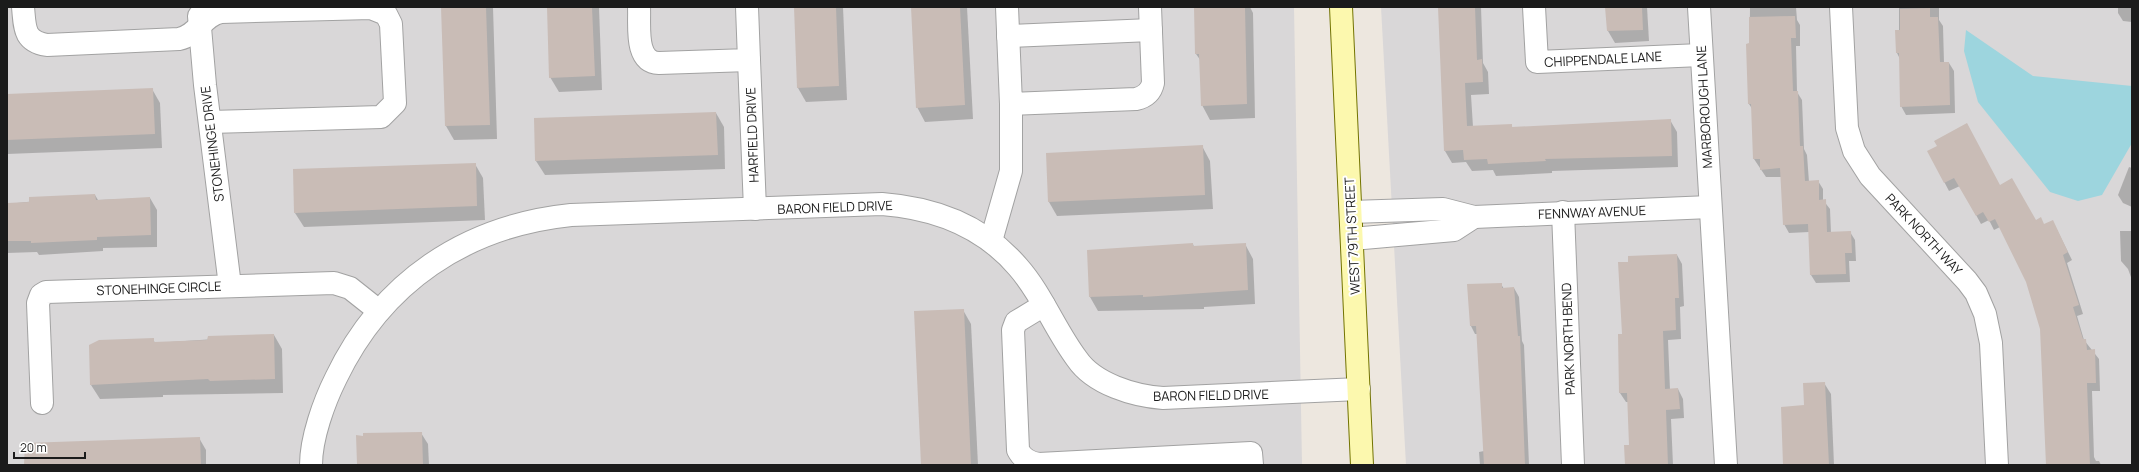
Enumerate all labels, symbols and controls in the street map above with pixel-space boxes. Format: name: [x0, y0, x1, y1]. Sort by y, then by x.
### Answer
street label: MARBOROUGH LANE: [1692, 45, 1716, 169]
street label: CHIPPENDALE LANE: [1544, 47, 1662, 71]
street label: STONEHINGE DRIVE: [196, 85, 228, 203]
street label: HARFIELD DRIVE: [741, 87, 763, 183]
street label: WEST 79TH STREET: [1340, 177, 1364, 295]
street label: PARK NORTH WAY: [1881, 189, 1967, 279]
street label: BARON FIELD DRIVE: [777, 196, 893, 218]
street label: FENNWAY AVENUE: [1538, 201, 1646, 223]
street label: STONEHINGE CIRCLE: [96, 277, 222, 299]
street label: PARK NORTH BEND: [1557, 282, 1579, 396]
street label: BARON FIELD DRIVE: [1153, 385, 1269, 405]
scale bar: [14, 434, 85, 460]
text: 20 m: [20, 439, 47, 456]

